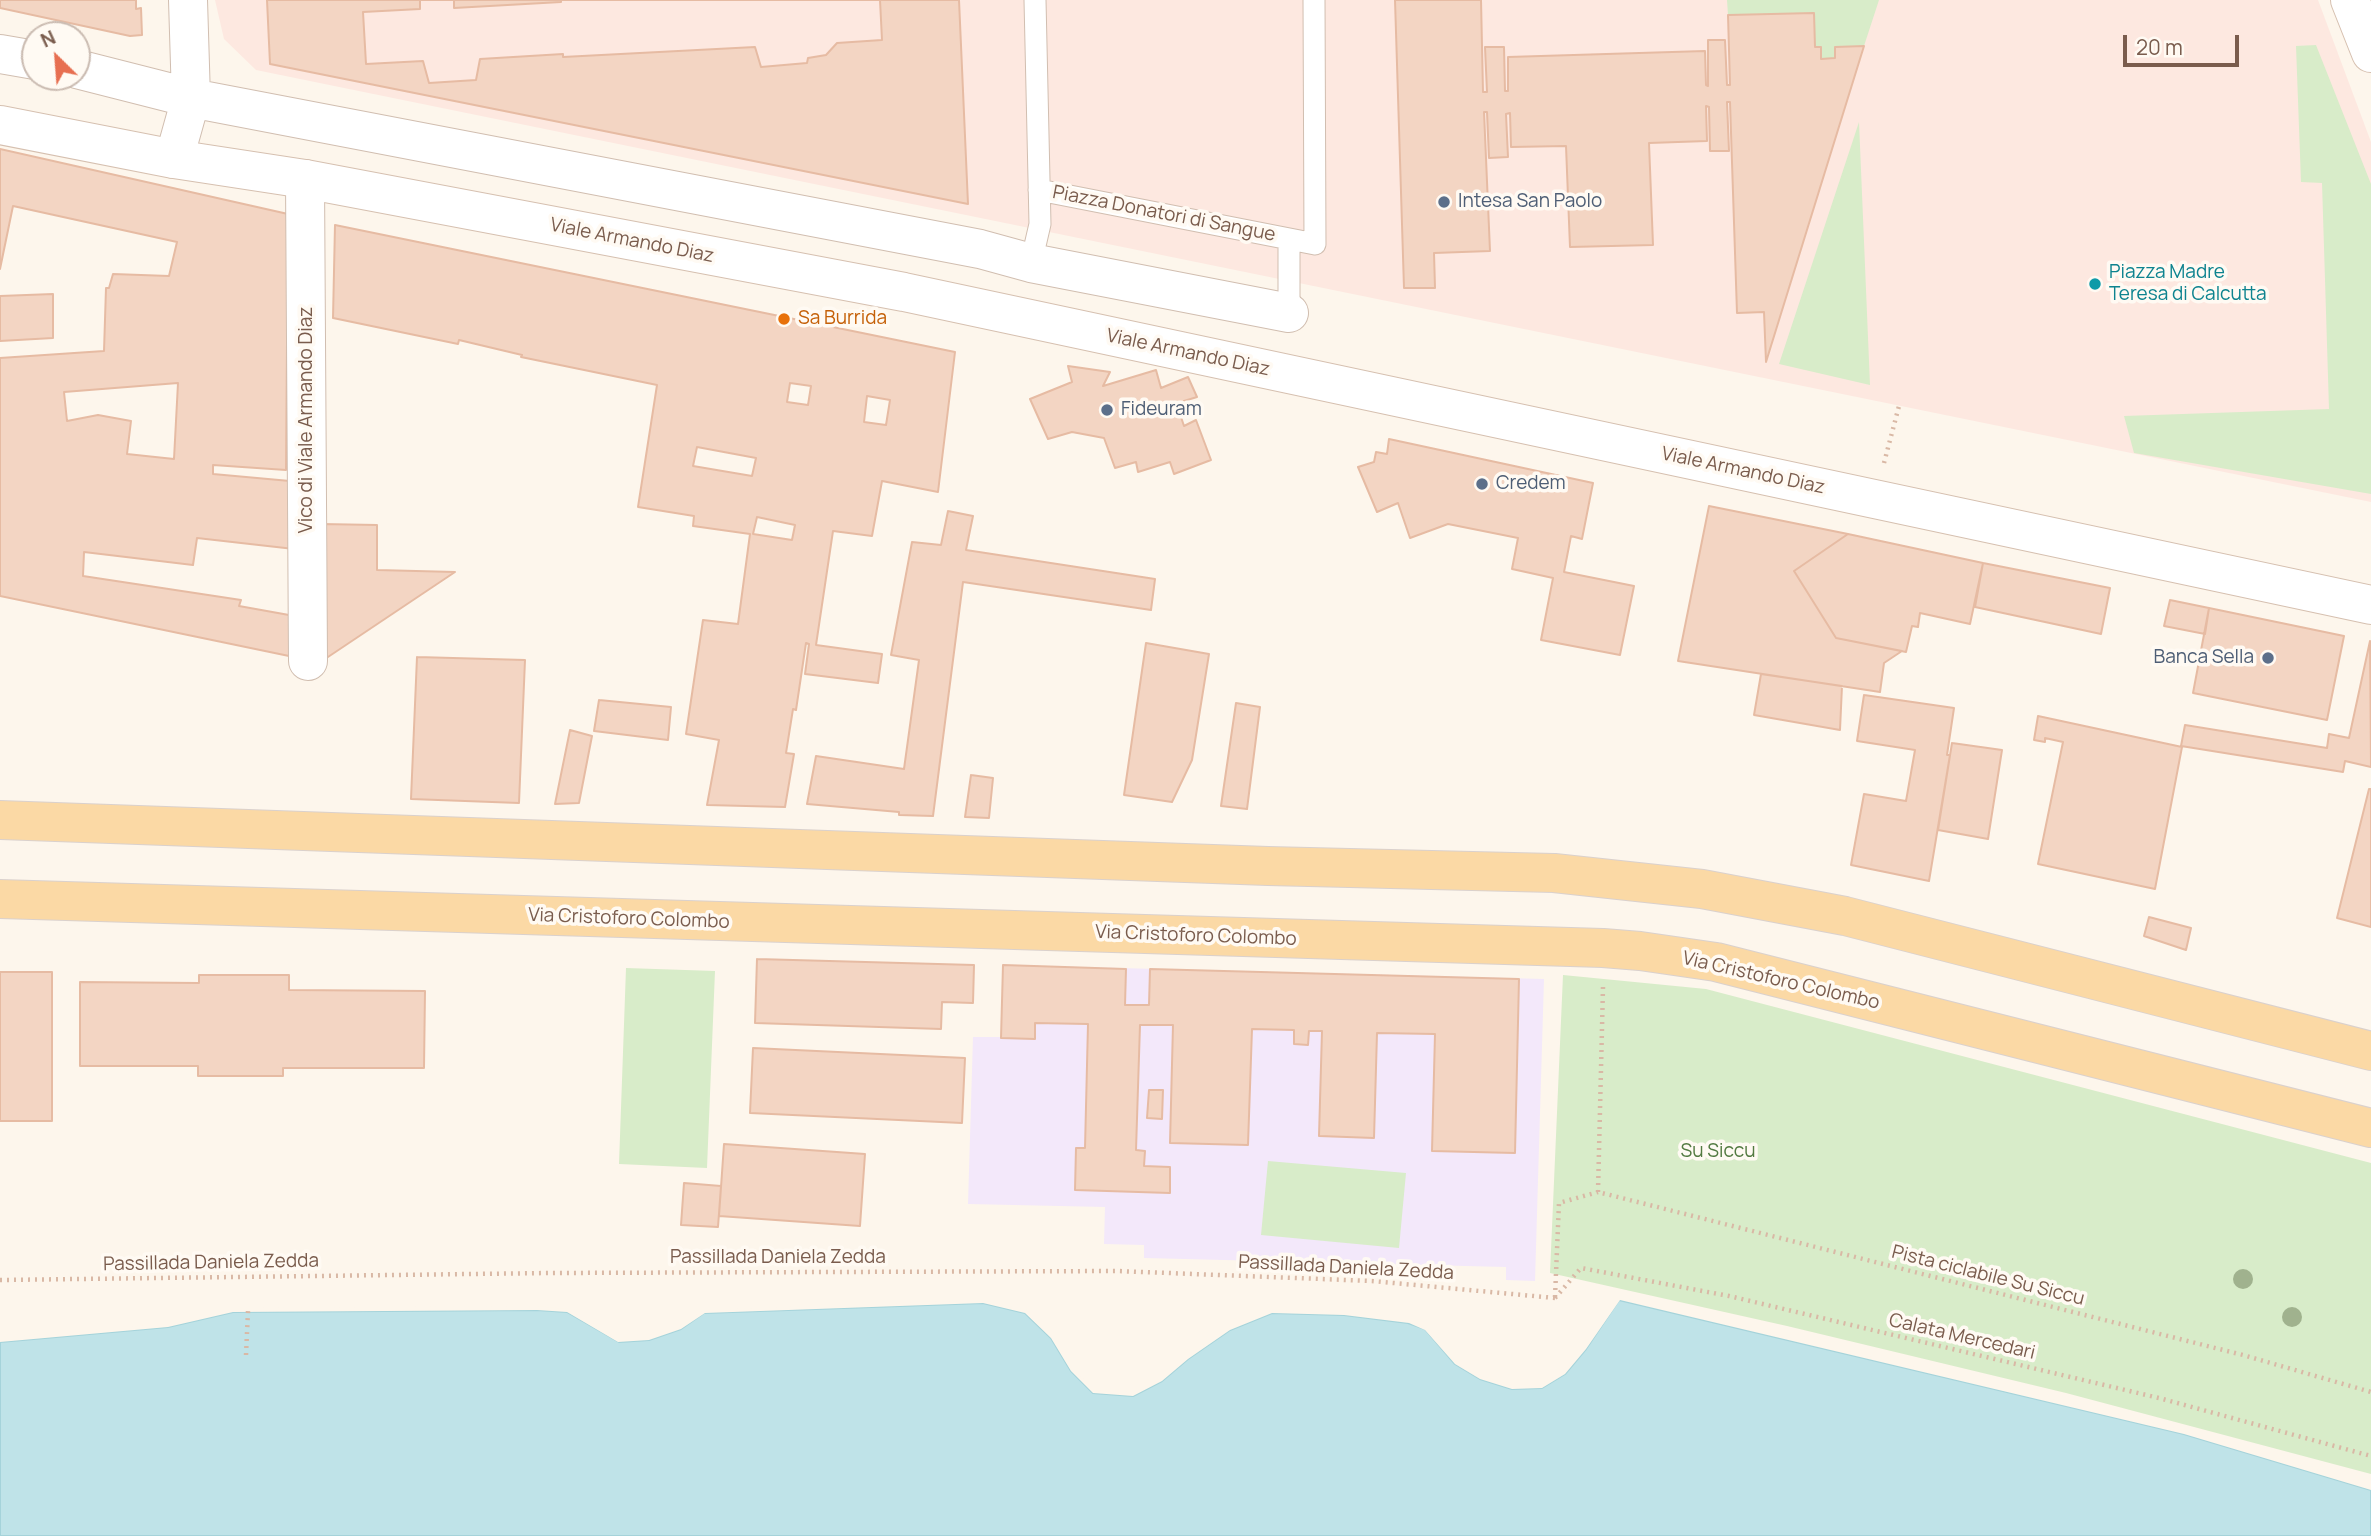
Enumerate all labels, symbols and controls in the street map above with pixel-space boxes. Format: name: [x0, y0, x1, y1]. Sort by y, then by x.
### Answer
north arrow: [21, 21, 91, 91]
scale bar: [2126, 21, 2242, 65]
text: N: [36, 24, 60, 53]
text: 20 m: [2136, 33, 2183, 61]
street label: Piazza Donatori di Sangue: [1051, 181, 1277, 247]
place label: Intesa San Paolo: [1458, 191, 1602, 213]
marker: Intesa San Paolo: [1436, 194, 1452, 210]
street label: Viale Armando Diaz: [548, 214, 716, 268]
place label: Piazza Madre Teresa di Calcutta: [2109, 262, 2267, 306]
marker: Piazza Madre Teresa di Calcutta: [2087, 276, 2103, 292]
street label: Vico di Viale Armando Diaz: [296, 307, 318, 533]
place label: Sa Burrida: [798, 308, 887, 330]
marker: Sa Burrida: [776, 311, 792, 327]
street label: Viale Armando Diaz: [1104, 325, 1272, 381]
place label: Fideuram: [1121, 399, 1202, 421]
marker: Fideuram: [1099, 402, 1115, 418]
street label: Viale Armando Diaz: [1659, 443, 1827, 499]
place label: Credem: [1496, 473, 1566, 495]
marker: Credem: [1474, 476, 1490, 492]
place label: Banca Sella: [2154, 647, 2254, 669]
marker: Banca Sella: [2260, 650, 2276, 666]
street label: Via Cristoforo Colombo: [528, 904, 730, 934]
street label: Via Cristoforo Colombo: [1095, 921, 1297, 951]
street label: Via Cristoforo Colombo: [1680, 947, 1882, 1015]
park label: Su Siccu: [1681, 1141, 1755, 1163]
street label: Pista ciclabile Su Siccu: [1889, 1241, 2087, 1311]
street label: Passillada Daniela Zedda: [670, 1247, 886, 1269]
street label: Passillada Daniela Zedda: [103, 1250, 319, 1276]
street label: Passillada Daniela Zedda: [1238, 1251, 1454, 1285]
street label: Calata Mercedari: [1887, 1309, 2037, 1365]

